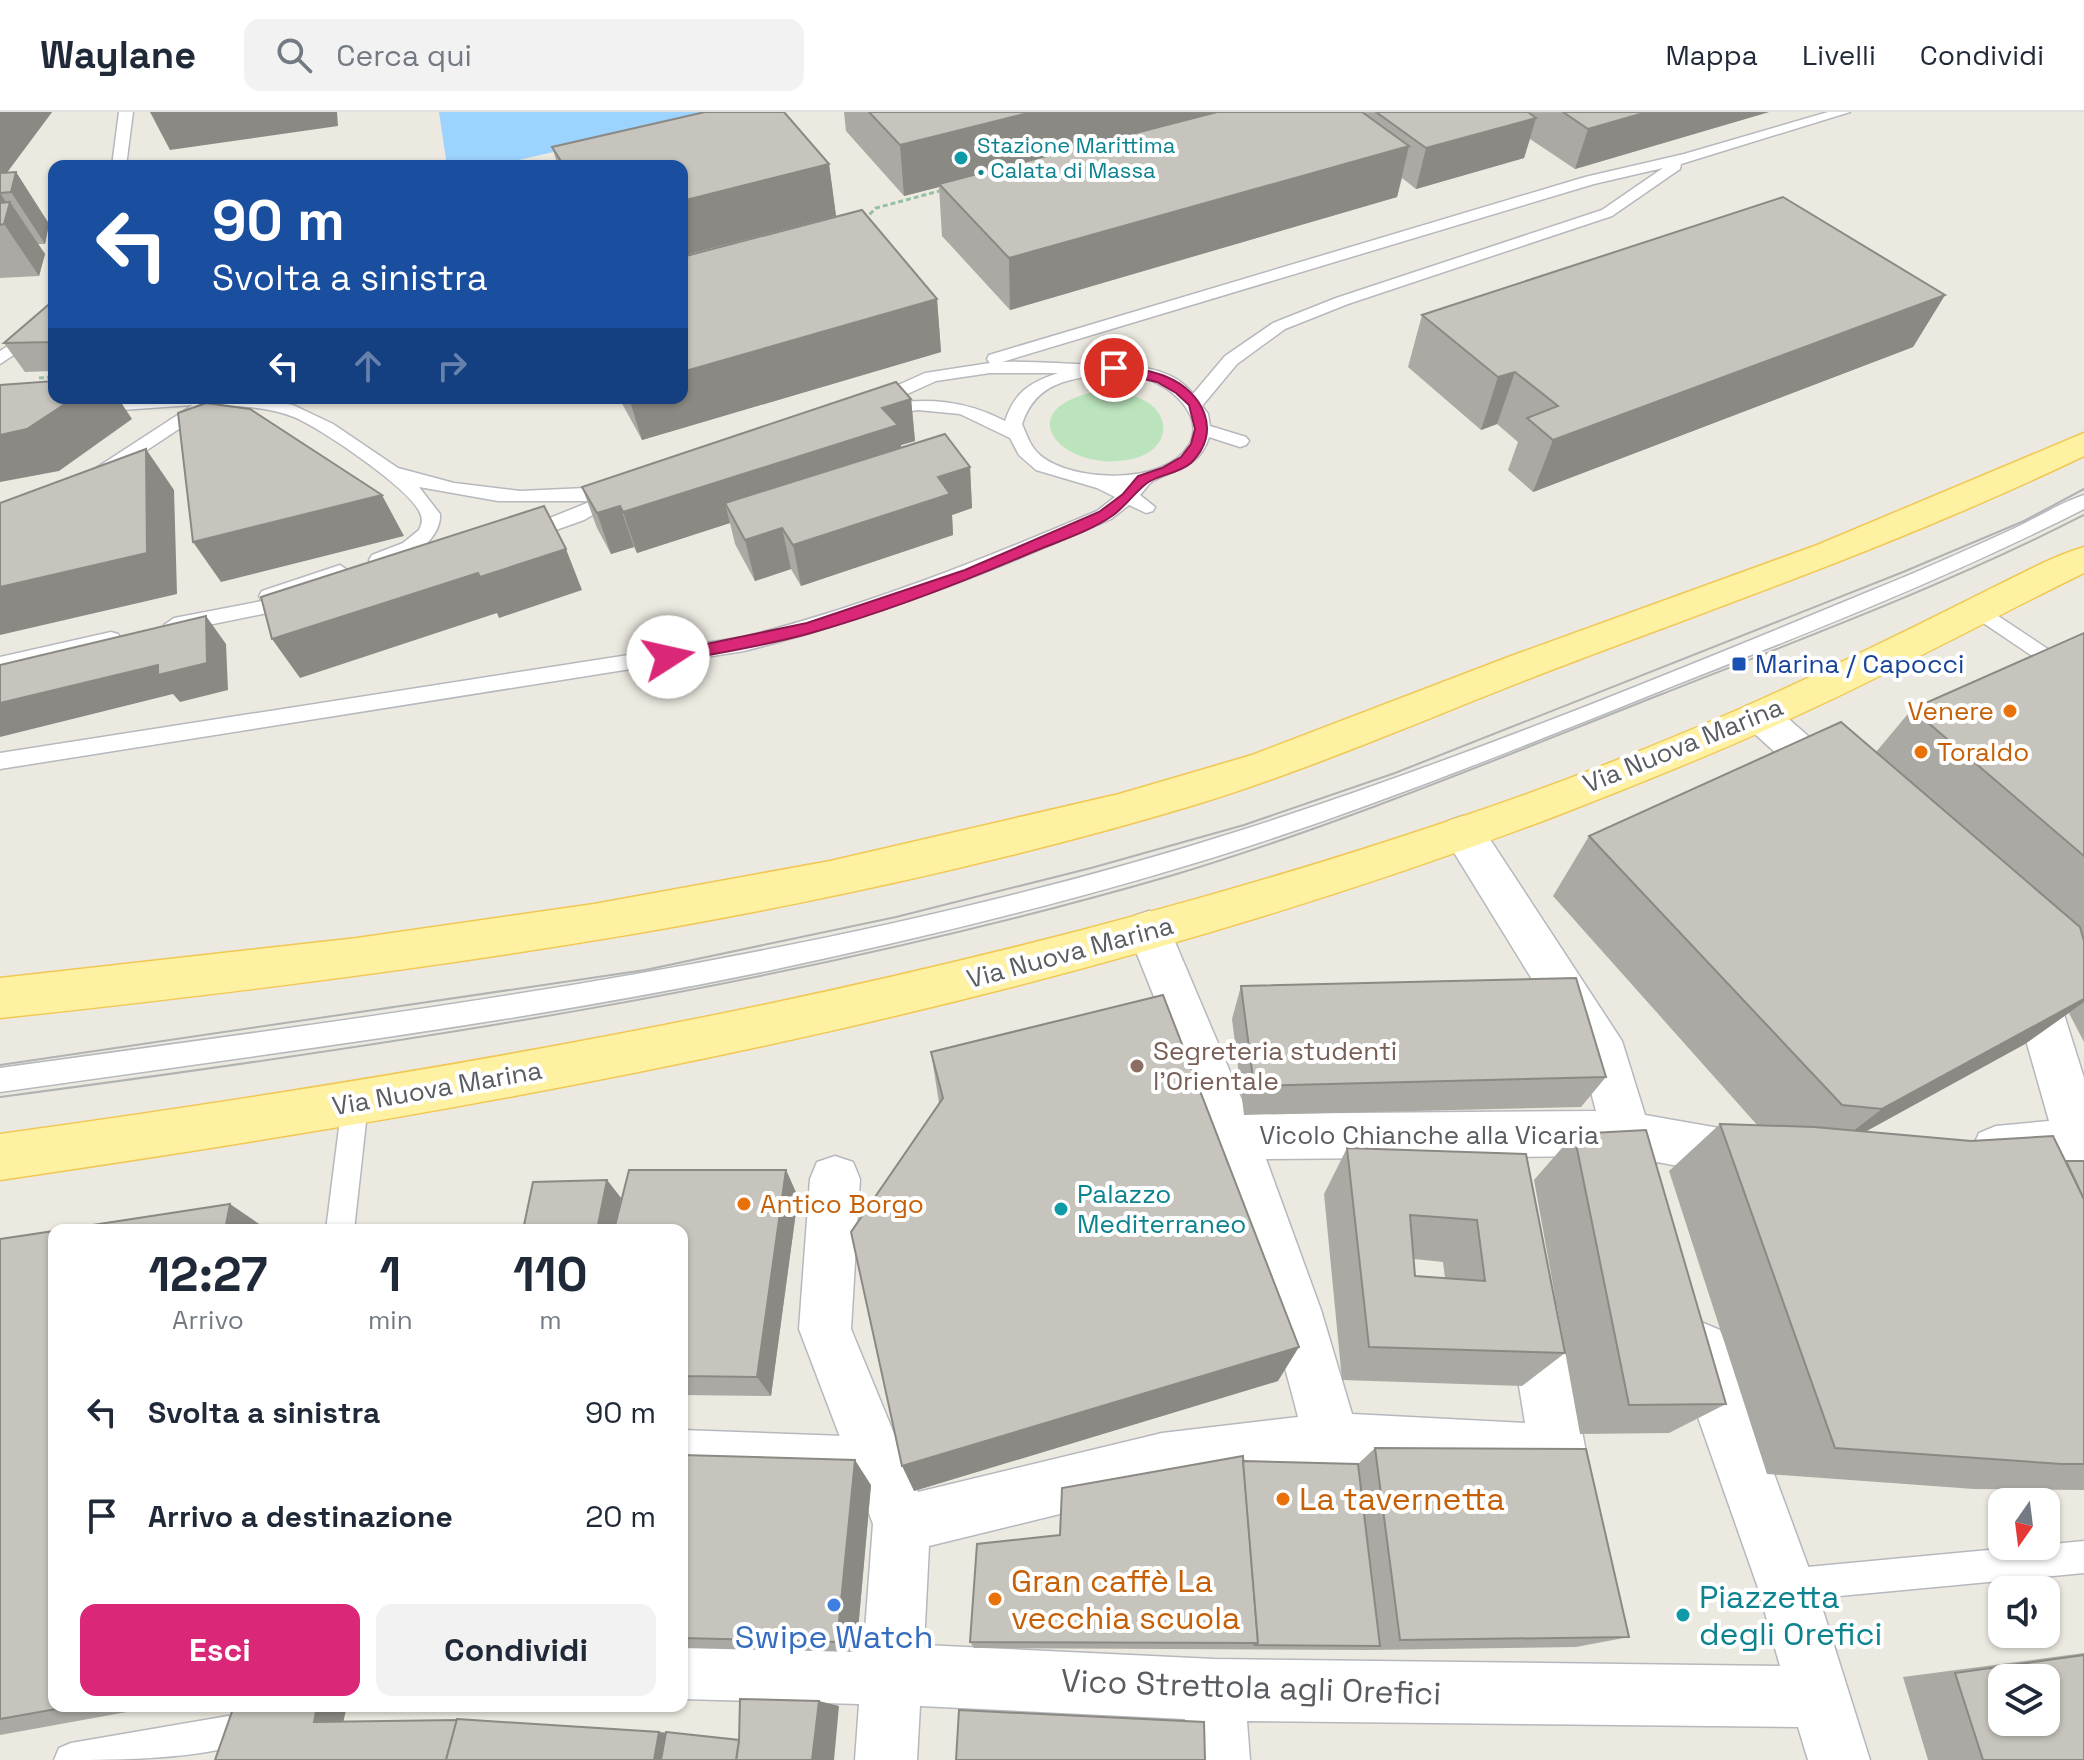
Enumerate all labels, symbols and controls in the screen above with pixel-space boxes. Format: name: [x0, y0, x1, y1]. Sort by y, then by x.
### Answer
search box: [244, 19, 804, 91]
text: Waylane: [40, 31, 196, 79]
icon: search: [272, 33, 316, 77]
text: Cerca qui: [336, 36, 472, 75]
text: Mappa: [1665, 37, 1758, 73]
text: Livelli: [1802, 37, 1876, 73]
text: Condividi: [1920, 37, 2044, 73]
place label: Stazione Marittima • Calata di Massa: [977, 131, 1176, 184]
marker: Stazione Marittima • Calata di Massa: [952, 149, 970, 167]
text: 90 m: [212, 185, 345, 256]
icon: left: [80, 192, 184, 296]
text: Svolta a sinistra: [212, 255, 488, 301]
pin: [1080, 334, 1148, 402]
icon: left: [262, 344, 306, 388]
icon: ahead: [346, 344, 390, 388]
icon: right: [430, 344, 474, 388]
icon: arrive: [1092, 346, 1136, 390]
position arrow: [626, 615, 710, 699]
place label: Marina / Capocci: [1755, 647, 1964, 681]
marker: Marina / Capocci: [1730, 655, 1748, 673]
street label: Via Nuova Marina: [1578, 689, 1788, 801]
place label: Venere: [1907, 694, 1994, 728]
marker: Venere: [2001, 702, 2019, 720]
place label: Toraldo: [1937, 735, 2029, 769]
marker: Toraldo: [1912, 743, 1930, 761]
street label: Via Nuova Marina: [963, 908, 1177, 996]
place label: Segreteria studenti l'Orientale: [1153, 1034, 1397, 1098]
street label: Via Nuova Marina: [329, 1053, 545, 1123]
marker: Segreteria studenti l'Orientale: [1128, 1057, 1146, 1075]
street label: Vicolo Chianche alla Vicaria: [1259, 1118, 1599, 1152]
place label: Palazzo Mediterraneo: [1077, 1177, 1246, 1241]
place label: Antico Borgo: [760, 1187, 924, 1221]
marker: Antico Borgo: [735, 1195, 753, 1213]
marker: Palazzo Mediterraneo: [1052, 1200, 1070, 1218]
text: 12:27: [148, 1244, 268, 1305]
text: 1: [379, 1244, 401, 1305]
text: 110: [513, 1244, 588, 1305]
text: Arrivo: [172, 1303, 244, 1337]
text: min: [368, 1303, 413, 1337]
text: m: [539, 1303, 562, 1337]
icon: left: [80, 1390, 124, 1434]
text: Svolta a sinistra: [148, 1393, 380, 1432]
text: 90 m: [585, 1393, 656, 1432]
place label: La tavernetta: [1299, 1479, 1505, 1519]
north arrow: [1988, 1488, 2060, 1560]
map controls: [1988, 1488, 2060, 1736]
marker: La tavernetta: [1274, 1490, 1292, 1508]
icon: arrive: [80, 1494, 124, 1538]
text: Arrivo a destinazione: [148, 1497, 453, 1536]
text: 20 m: [585, 1497, 656, 1536]
place label: Gran caffè La vecchia scuola: [1011, 1561, 1241, 1638]
button: sound: [1988, 1576, 2060, 1648]
place label: Piazzetta degli Orefici: [1699, 1577, 1882, 1654]
marker: Gran caffè La vecchia scuola: [986, 1590, 1004, 1608]
marker: Swipe Watch: [825, 1596, 843, 1614]
button: Esci: [80, 1604, 360, 1696]
button: Condividi: [376, 1604, 656, 1696]
marker: Piazzetta degli Orefici: [1674, 1606, 1692, 1624]
place label: Swipe Watch: [735, 1617, 933, 1657]
street label: Vico Strettola agli Orefici: [1060, 1660, 1442, 1714]
button: layers: [1988, 1664, 2060, 1736]

